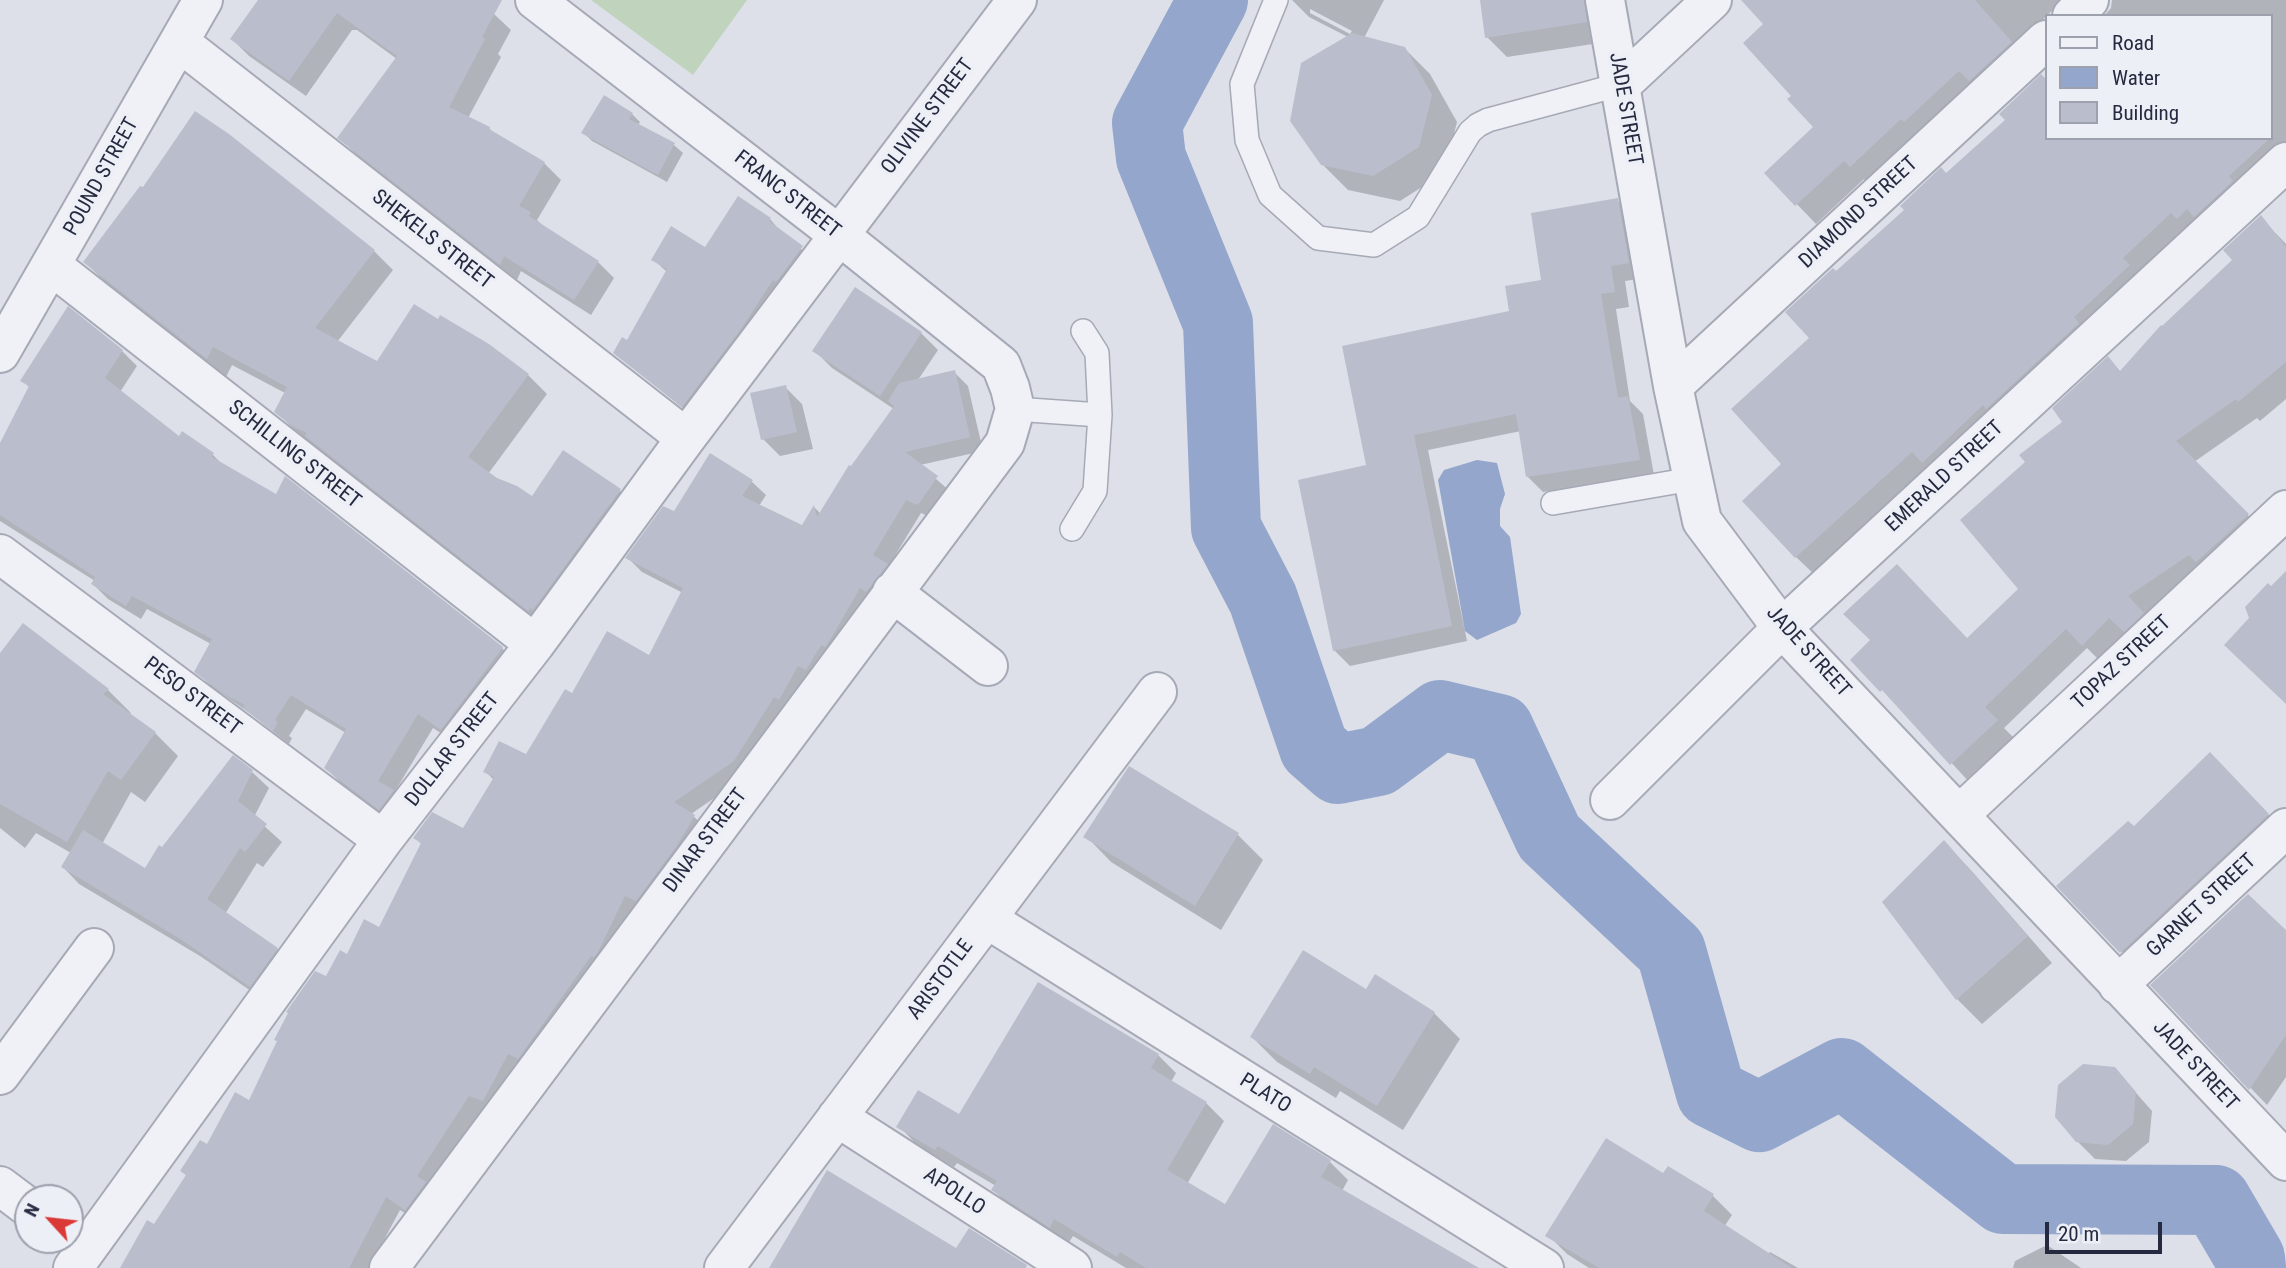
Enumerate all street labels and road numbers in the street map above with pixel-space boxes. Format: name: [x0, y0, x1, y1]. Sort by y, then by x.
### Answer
street label: JADE STREET: [1603, 51, 1647, 167]
street label: OLIVINE STREET: [876, 54, 980, 180]
street label: POUND STREET: [59, 114, 145, 240]
street label: FRANC STREET: [729, 146, 845, 244]
street label: DIAMOND STREET: [1795, 152, 1923, 274]
street label: SHEKELS STREET: [366, 185, 498, 295]
street label: SCHILLING STREET: [223, 395, 365, 515]
street label: EMERALD STREET: [1881, 416, 2009, 538]
street label: JADE STREET: [1760, 601, 1856, 703]
street label: TOPAZ STREET: [2067, 611, 2177, 715]
street label: PESO STREET: [138, 652, 246, 742]
street label: DOLLAR STREET: [401, 688, 505, 812]
street label: DINAR STREET: [659, 784, 753, 898]
street label: GARNET STREET: [2142, 849, 2262, 963]
street label: ARISTOTLE: [903, 935, 979, 1025]
street label: JADE STREET: [2147, 1016, 2243, 1116]
street label: PLATO: [1235, 1069, 1295, 1119]
street label: APOLLO: [918, 1163, 990, 1221]

